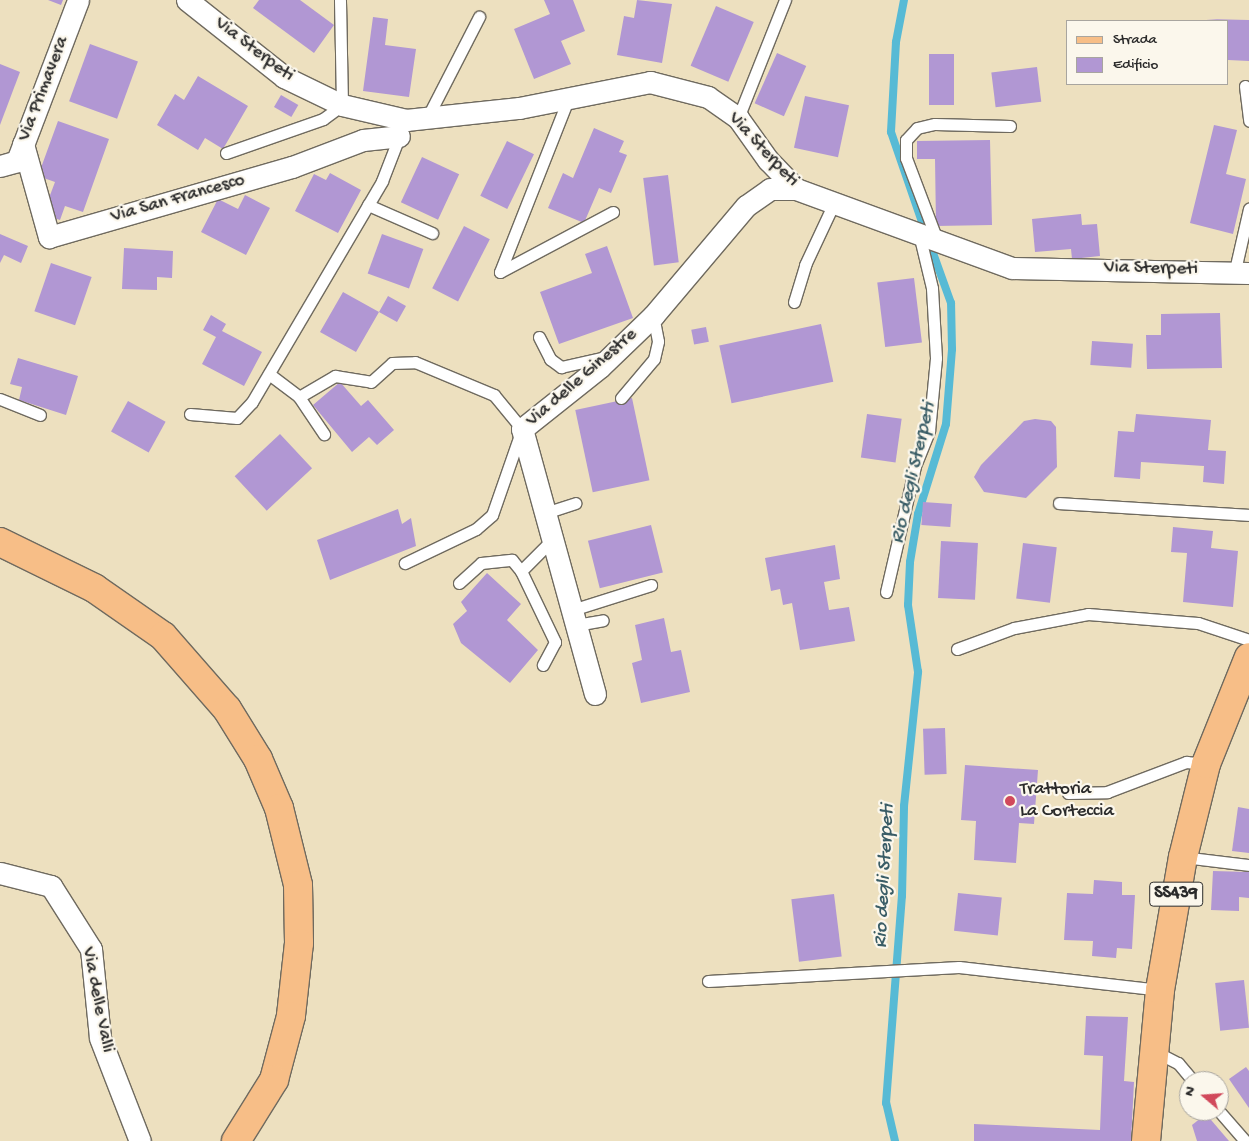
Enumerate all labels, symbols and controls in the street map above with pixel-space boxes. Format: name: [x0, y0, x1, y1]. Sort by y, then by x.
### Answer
street label: Via Sterpeti: [210, 13, 298, 87]
legend: [1066, 20, 1229, 85]
text: Strada: [1113, 31, 1157, 49]
street label: Via Primavera: [14, 33, 74, 145]
text: Edificio: [1113, 56, 1158, 74]
street label: Via Sterpeti: [723, 108, 803, 192]
street label: Via San Francesco: [108, 169, 248, 229]
street label: Via Sterpeti: [1104, 257, 1198, 281]
street label: Via delle Ginestre: [522, 324, 642, 432]
water label: Rio degli Sterpeti: [886, 400, 942, 546]
place label: Trattoria La Corteccia: [1020, 779, 1114, 823]
marker: Trattoria La Corteccia: [1004, 795, 1016, 807]
water label: Rio degli Sterpeti: [869, 803, 901, 949]
road number: SS439: [1148, 879, 1204, 910]
street label: Via delle Valli: [76, 945, 118, 1055]
north arrow: [1179, 1071, 1229, 1121]
text: N: [1181, 1085, 1200, 1099]

